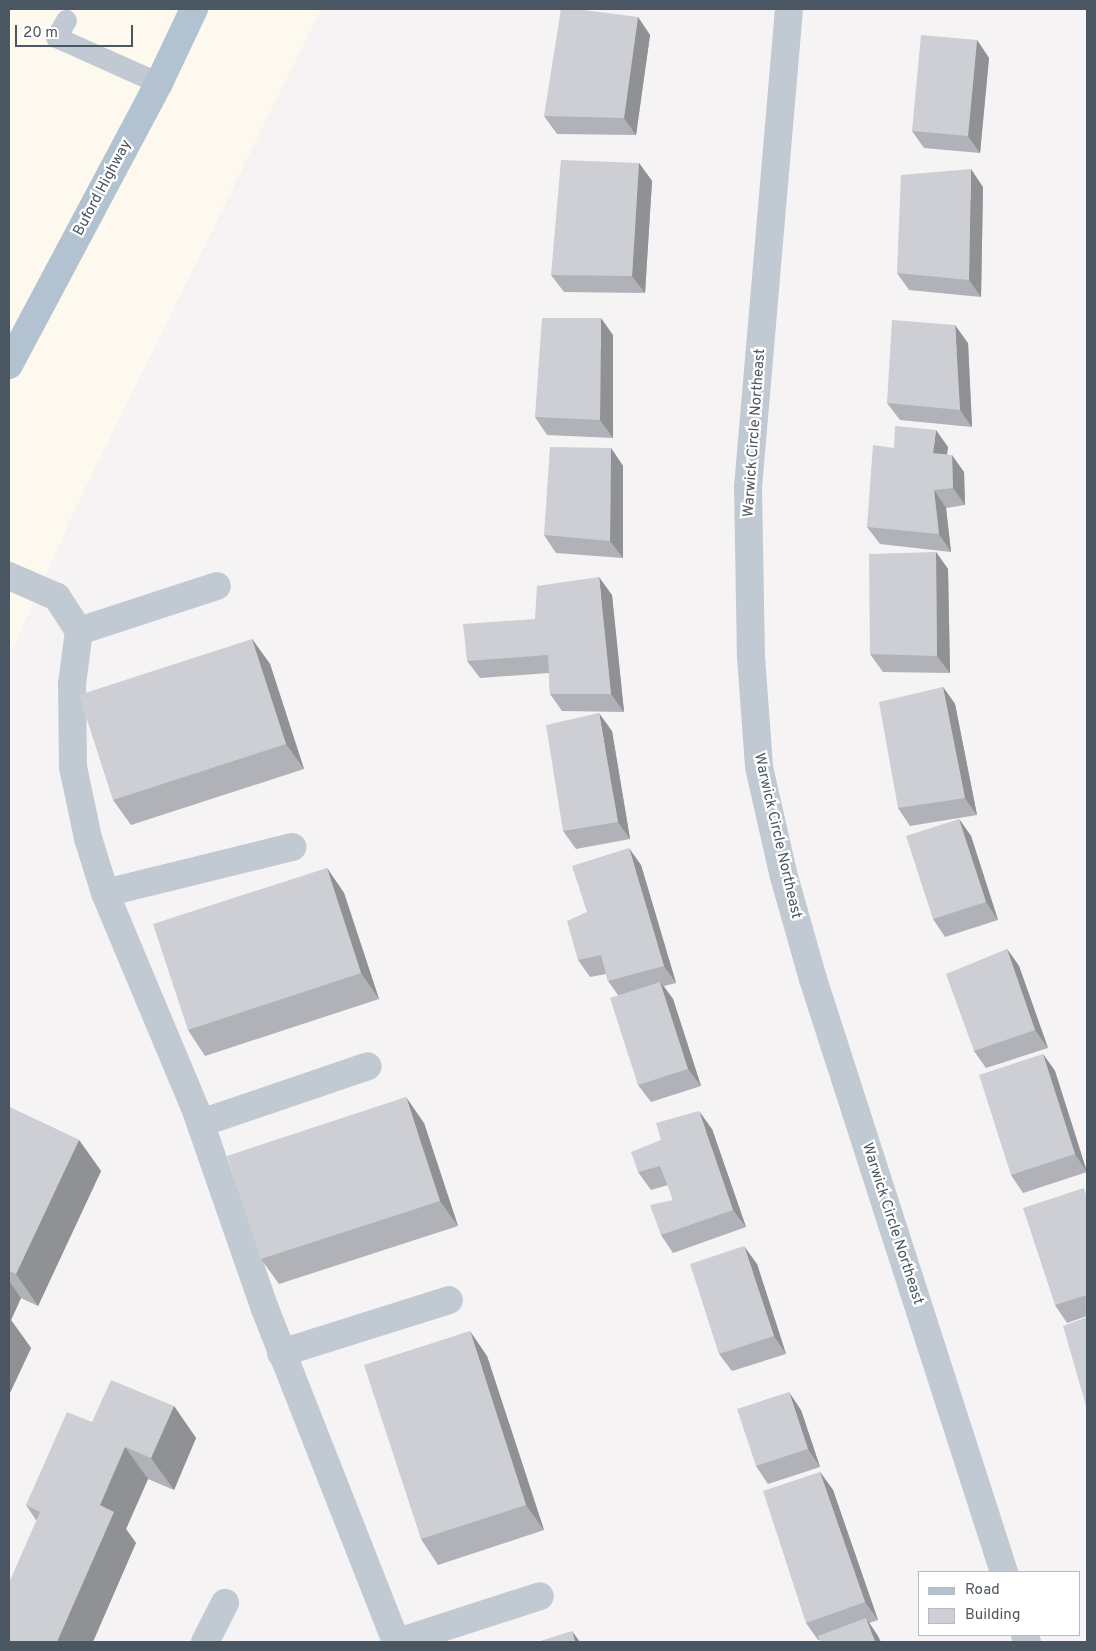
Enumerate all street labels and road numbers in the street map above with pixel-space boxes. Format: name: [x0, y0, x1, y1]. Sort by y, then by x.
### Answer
street label: Buford Highway: [70, 137, 136, 239]
street label: Warwick Circle Northeast: [740, 348, 770, 518]
street label: Warwick Circle Northeast: [749, 752, 805, 920]
street label: Warwick Circle Northeast: [857, 1141, 927, 1307]

